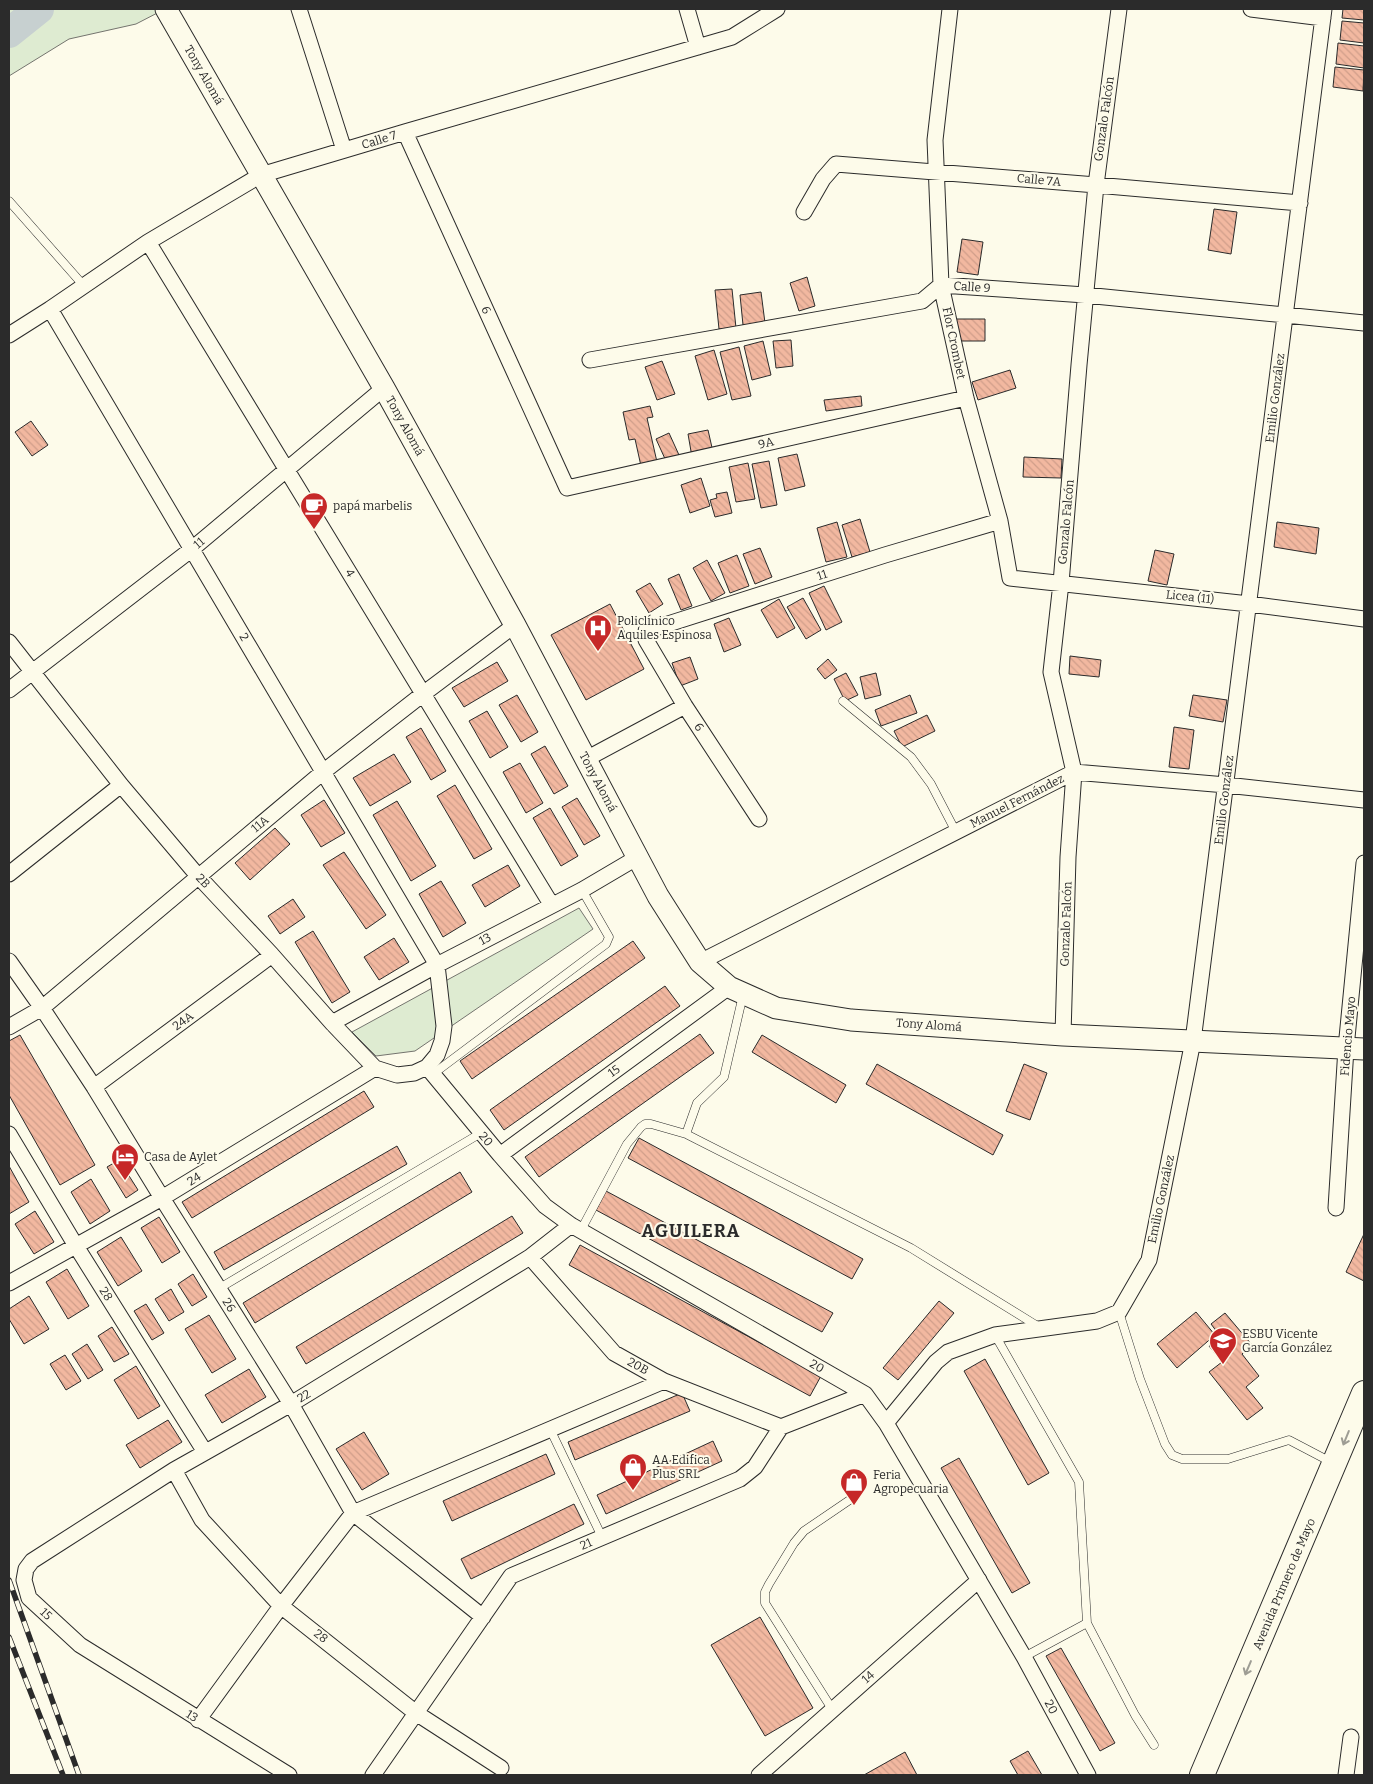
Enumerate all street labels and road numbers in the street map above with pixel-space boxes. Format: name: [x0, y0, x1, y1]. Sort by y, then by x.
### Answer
street label: Tony Alomá: [181, 43, 227, 107]
street label: Gonzalo Falcón: [1091, 75, 1117, 162]
street label: Calle 7: [360, 128, 398, 152]
street label: Calle 7A: [1016, 171, 1062, 189]
street label: Calle 9: [953, 279, 991, 295]
street label: 6: [478, 304, 494, 316]
street label: Flor Crombet: [940, 306, 969, 381]
street label: Emilio González: [1263, 352, 1287, 444]
street label: Tony Alomá: [383, 394, 427, 459]
street label: 9A: [757, 434, 776, 452]
street label: Gonzalo Falcón: [1055, 479, 1077, 565]
street label: 11: [191, 534, 207, 551]
street label: 4: [342, 566, 358, 580]
street label: 11: [815, 567, 829, 583]
street label: Licea (11): [1165, 587, 1215, 607]
street label: 2: [236, 631, 252, 643]
street label: 6: [691, 720, 707, 734]
street label: Tony Alomá: [576, 750, 620, 815]
street label: Emilio González: [1212, 754, 1236, 846]
street label: Manuel Fernández: [968, 771, 1067, 831]
street label: 11A: [249, 812, 272, 835]
street label: 2B: [193, 871, 213, 891]
street label: Gonzalo Falcón: [1058, 881, 1074, 967]
street label: 13: [477, 930, 494, 948]
street label: Fidencio Mayo: [1338, 995, 1358, 1076]
street label: 24A: [170, 1008, 196, 1033]
street label: Tony Alomá: [896, 1016, 963, 1034]
street label: 15: [605, 1062, 623, 1080]
street label: 20: [476, 1129, 496, 1149]
street label: Emilio González: [1145, 1153, 1177, 1245]
street label: 24: [185, 1169, 203, 1189]
street label: 28: [96, 1284, 116, 1304]
street label: 26: [219, 1296, 239, 1314]
street label: 20B: [625, 1355, 651, 1377]
street label: 20: [807, 1356, 827, 1376]
street label: 22: [295, 1387, 313, 1405]
street label: Avenida Primero de Mayo: [1250, 1516, 1318, 1652]
street label: 21: [578, 1535, 594, 1553]
street label: 15: [37, 1605, 55, 1623]
street label: 28: [311, 1626, 331, 1646]
street label: 14: [859, 1668, 877, 1686]
street label: 20: [1041, 1697, 1061, 1717]
street label: 13: [183, 1707, 201, 1725]

